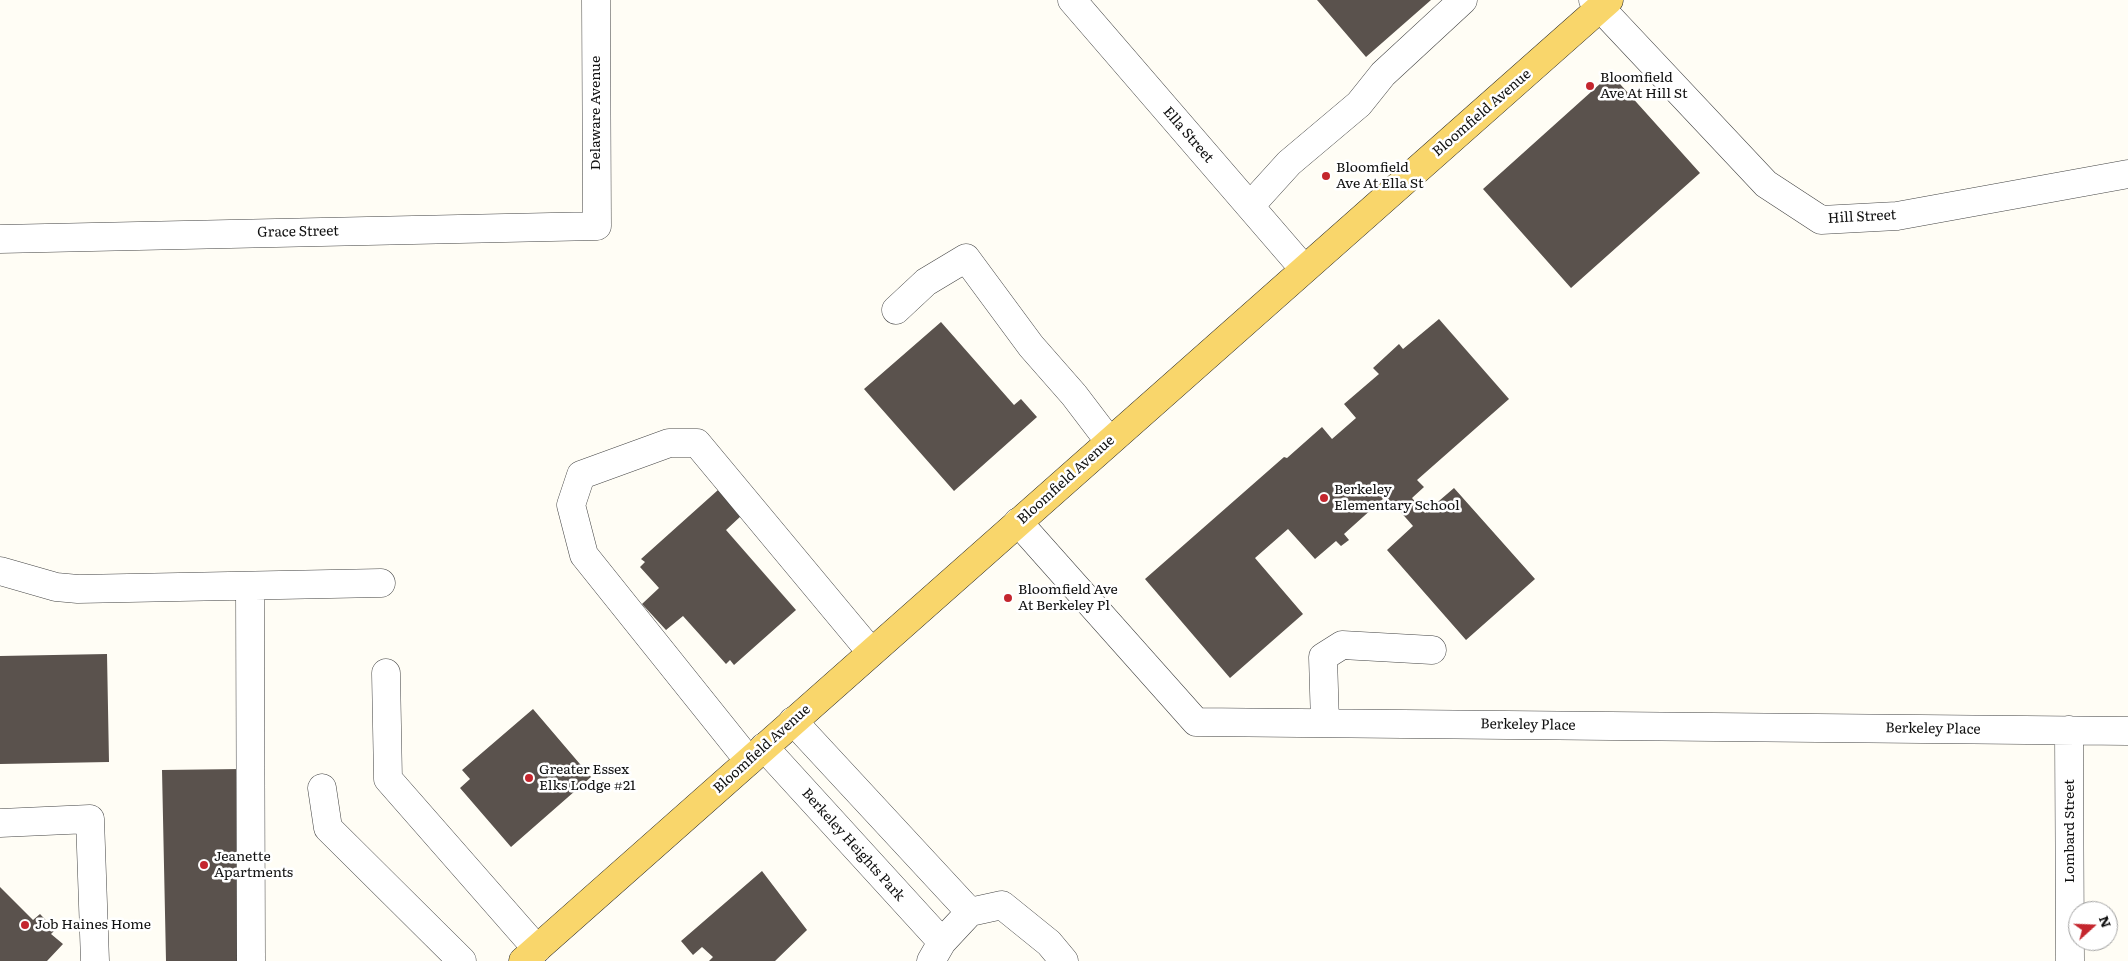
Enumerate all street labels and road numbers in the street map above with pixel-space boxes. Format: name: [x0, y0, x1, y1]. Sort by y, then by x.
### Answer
street label: Delaware Avenue: [588, 56, 604, 170]
street label: Bloomfield Avenue: [1429, 66, 1535, 160]
street label: Ella Street: [1159, 104, 1217, 166]
street label: Hill Street: [1827, 207, 1897, 227]
street label: Grace Street: [257, 223, 339, 241]
street label: Bloomfield Avenue: [1014, 432, 1118, 528]
street label: Bloomfield Avenue: [710, 701, 814, 797]
street label: Berkeley Place: [1480, 716, 1576, 734]
street label: Berkeley Place: [1885, 720, 1981, 738]
street label: Lombard Street: [2062, 779, 2078, 883]
street label: Berkeley Heights Park: [798, 785, 908, 905]

